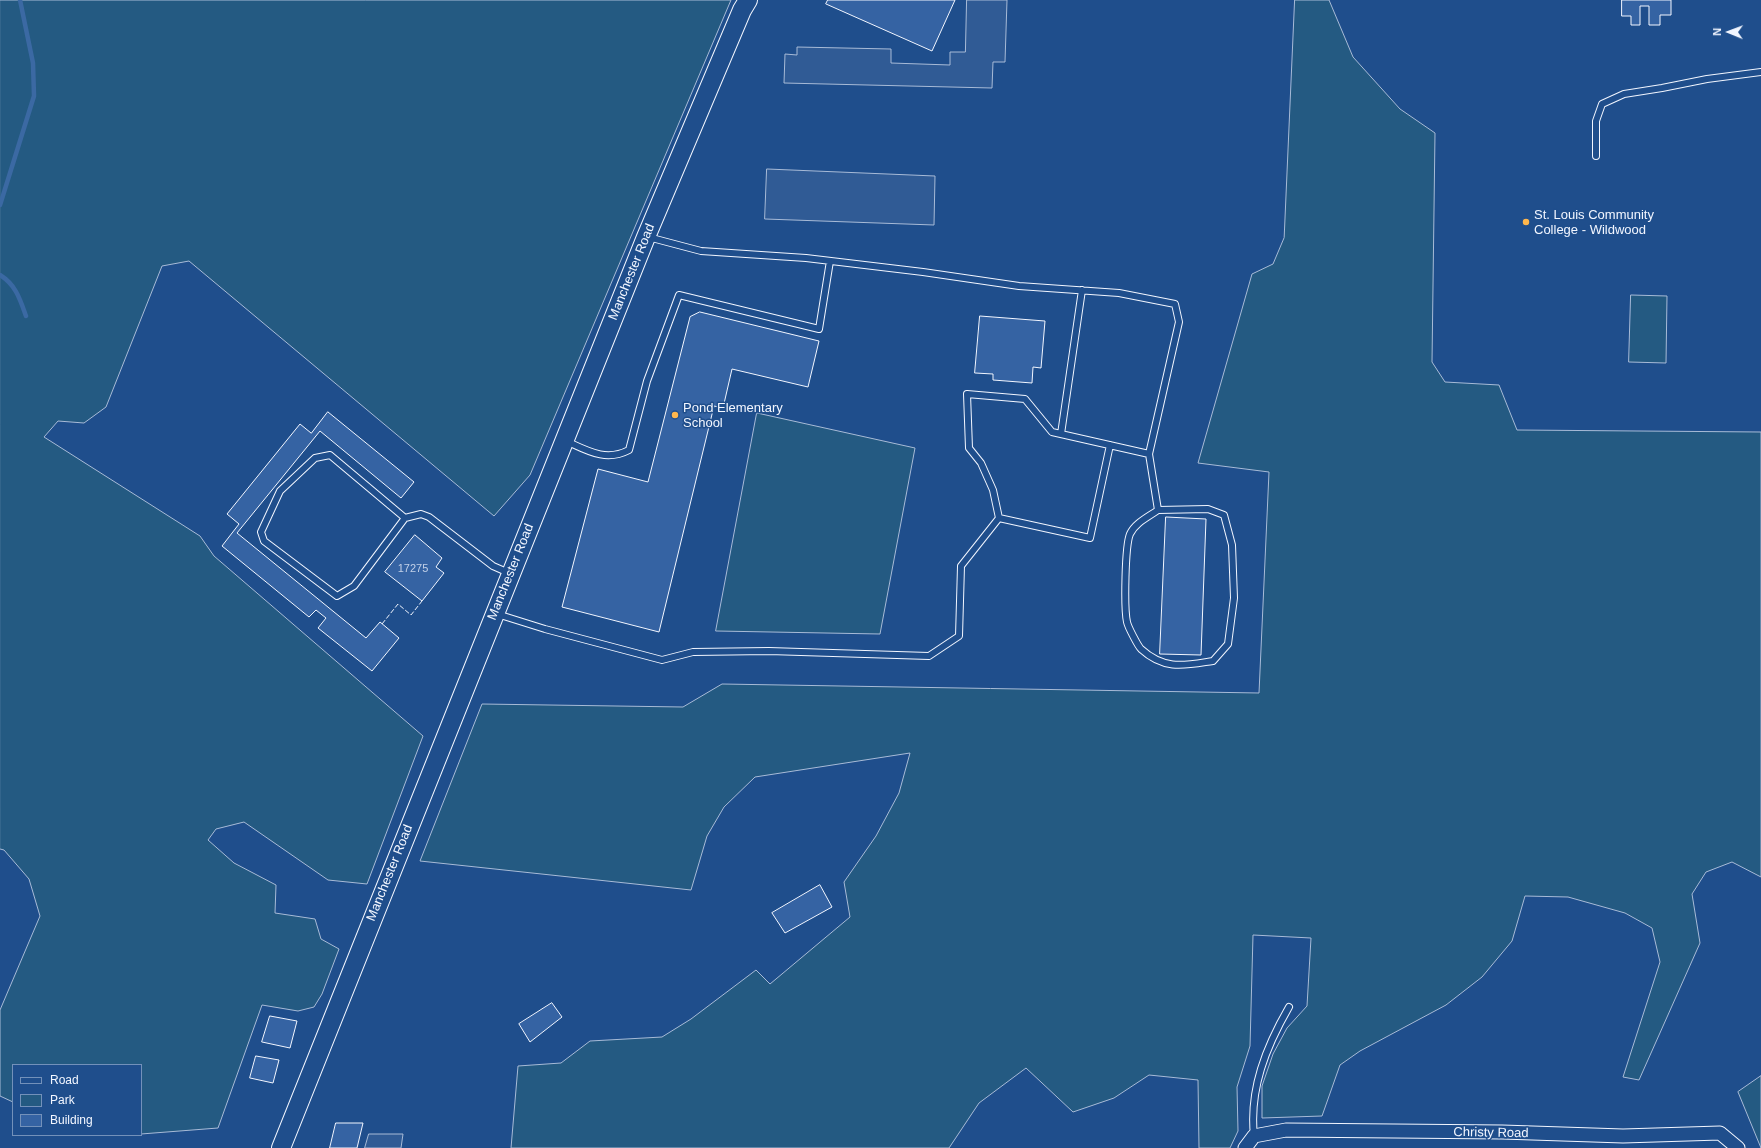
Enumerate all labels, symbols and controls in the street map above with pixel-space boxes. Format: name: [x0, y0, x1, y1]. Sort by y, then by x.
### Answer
north arrow: [1709, 12, 1749, 52]
text: N: [1711, 28, 1723, 36]
place label: St. Louis Community College - Wildwood: [1534, 207, 1654, 238]
marker: St. Louis Community College - Wildwood: [1521, 217, 1531, 227]
street label: Manchester Road: [606, 222, 658, 322]
place label: Pond Elementary School: [683, 400, 783, 431]
marker: Pond Elementary School: [670, 410, 680, 420]
street label: Manchester Road: [485, 522, 537, 622]
house number: 17275: [398, 562, 428, 576]
street label: Manchester Road: [364, 823, 416, 923]
legend: [12, 1064, 142, 1136]
text: Road: [50, 1073, 79, 1087]
text: Park: [50, 1093, 75, 1107]
text: Building: [50, 1113, 93, 1127]
street label: Christy Road: [1453, 1125, 1529, 1141]

